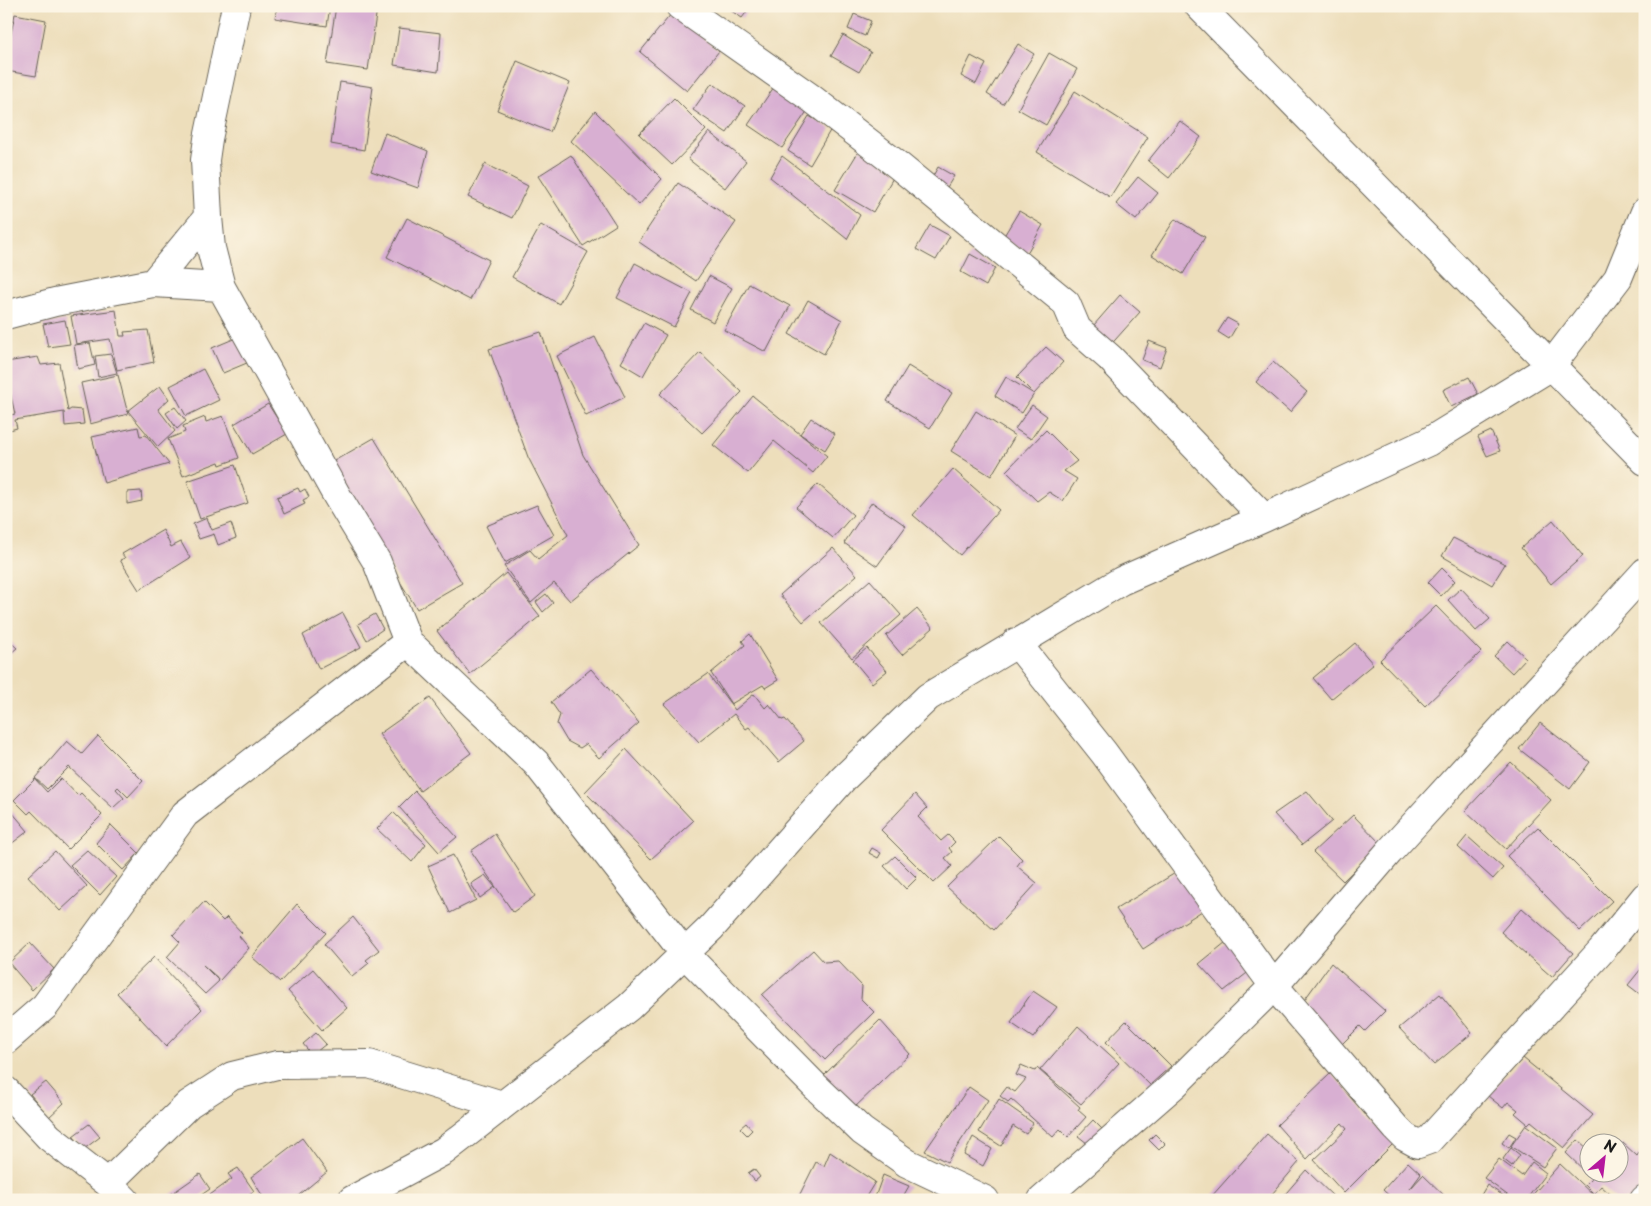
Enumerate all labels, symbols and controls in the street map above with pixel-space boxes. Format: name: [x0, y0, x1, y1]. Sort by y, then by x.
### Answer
north arrow: [1578, 1134, 1628, 1184]
text: N: [1601, 1134, 1620, 1158]

